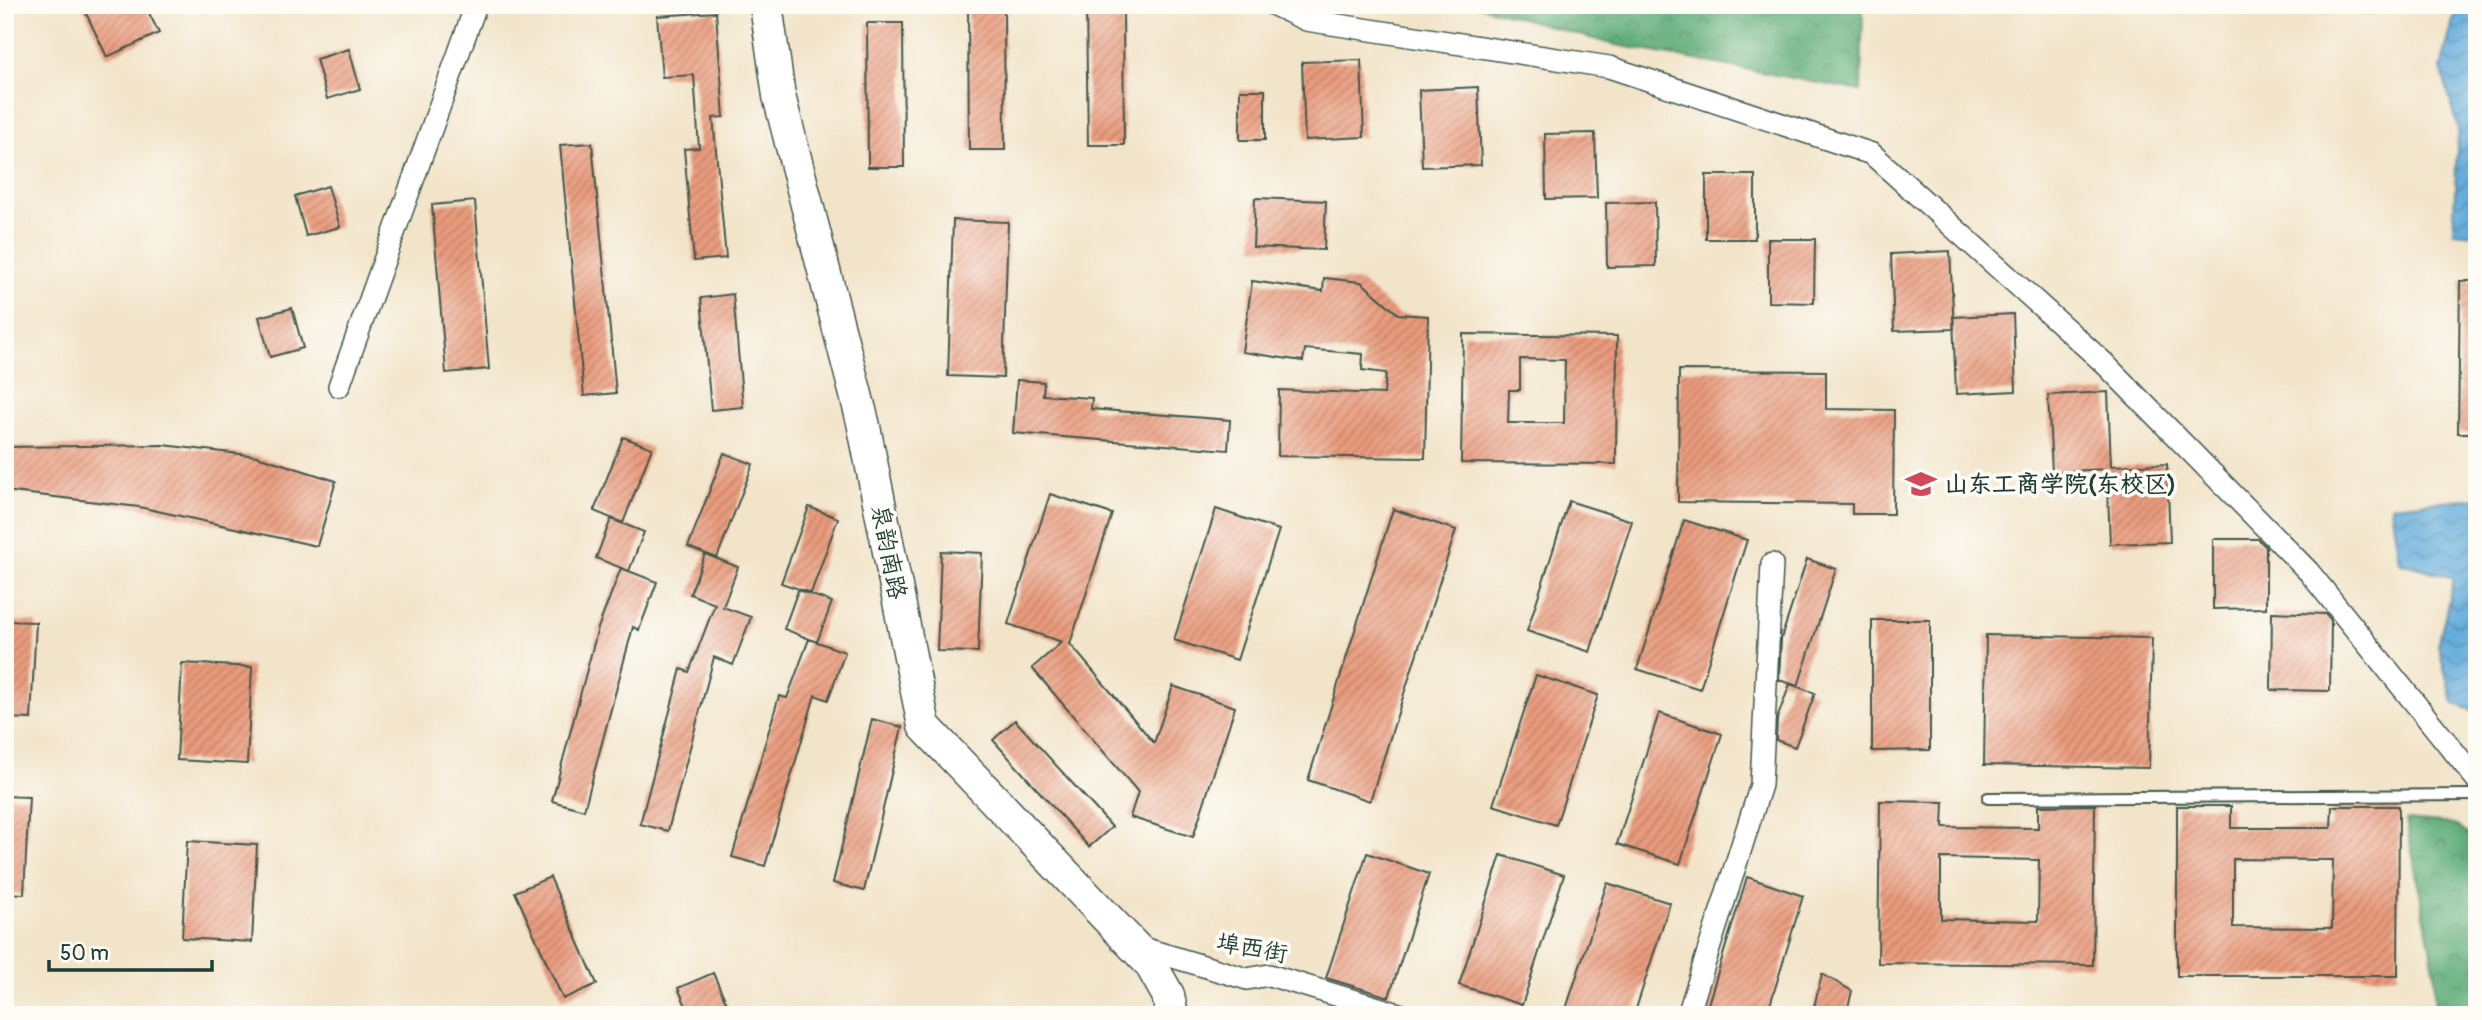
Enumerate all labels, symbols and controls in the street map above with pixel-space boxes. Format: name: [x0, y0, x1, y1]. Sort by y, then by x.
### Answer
school or university icon: 山东工商学院(东校区): [1904, 467, 1938, 501]
place label: 山东工商学院(东校区): [1944, 470, 2176, 499]
street label: 泉韵南路: [865, 502, 912, 602]
street label: 埠西街: [1214, 928, 1290, 969]
scale bar: [49, 929, 212, 973]
text: 50 m: [60, 940, 109, 967]

